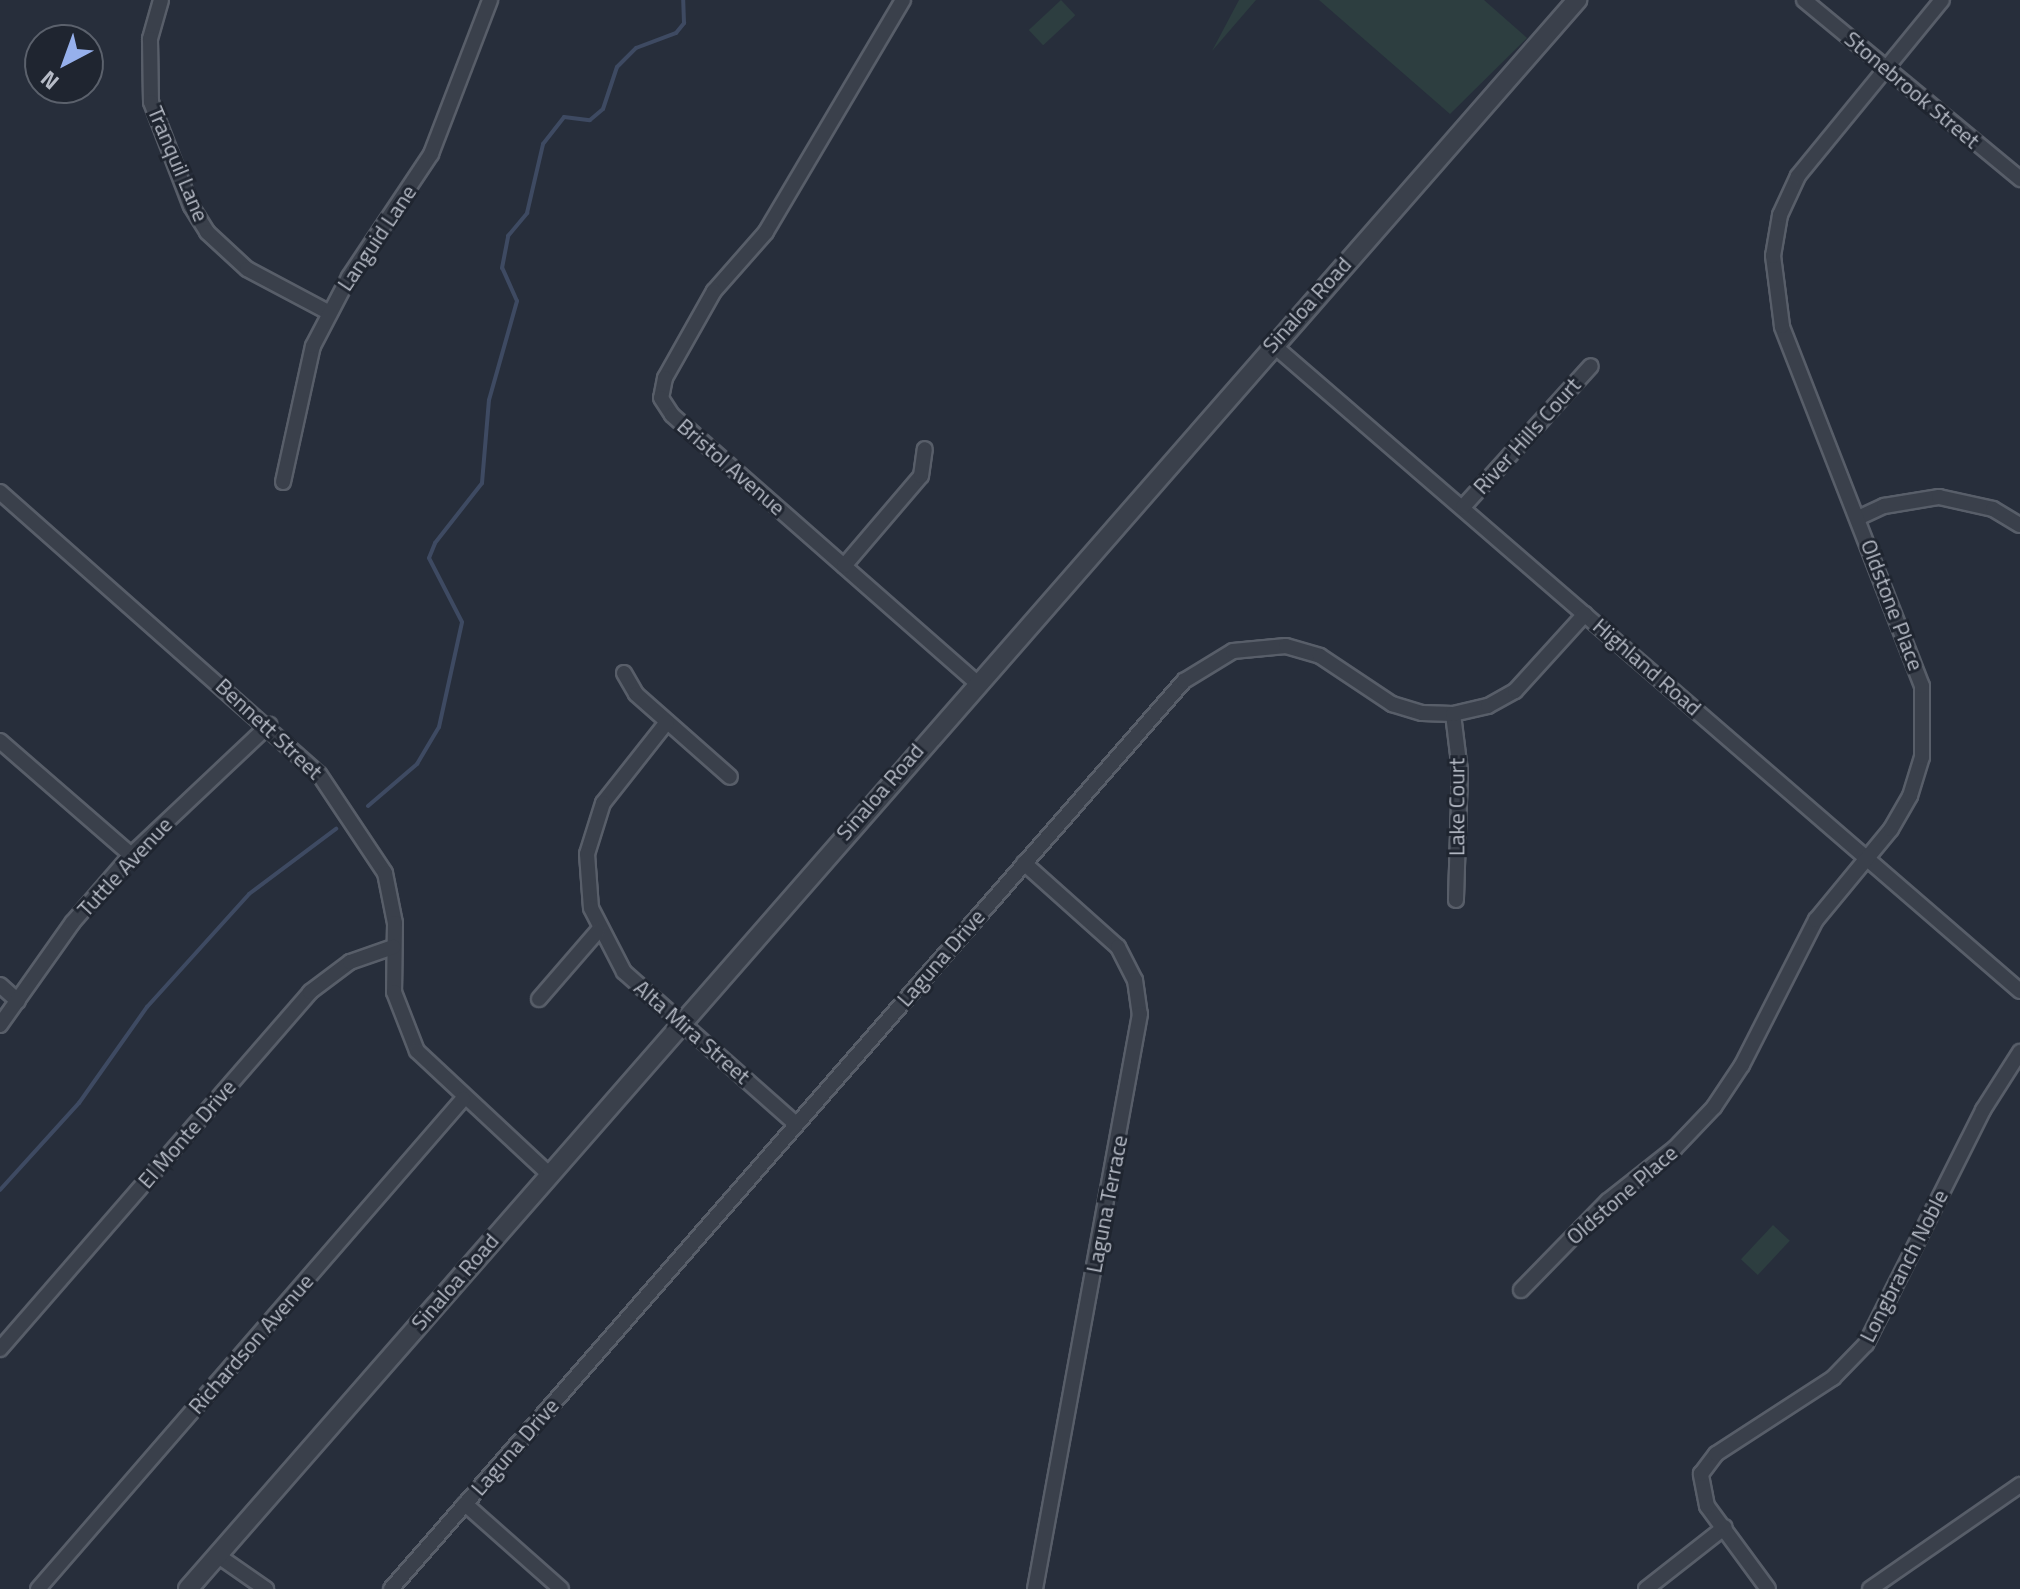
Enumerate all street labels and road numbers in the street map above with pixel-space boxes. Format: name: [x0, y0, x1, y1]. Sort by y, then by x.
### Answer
street label: Stonebrook Street: [1839, 26, 1985, 154]
street label: Tranquil Lane: [142, 102, 214, 226]
street label: Languid Lane: [332, 180, 422, 296]
street label: Sinaloa Road: [1257, 252, 1357, 358]
street label: River Hills Court: [1468, 372, 1586, 500]
street label: Bristol Avenue: [672, 413, 790, 521]
street label: Oldstone Place: [1855, 536, 1929, 674]
street label: Highland Road: [1587, 613, 1707, 721]
street label: Bennett Street: [210, 673, 328, 785]
street label: Sinaloa Road: [831, 738, 929, 846]
street label: Lake Court: [1444, 758, 1470, 856]
street label: Tuttle Avenue: [72, 812, 178, 922]
street label: Laguna Drive: [892, 904, 990, 1012]
street label: Alta Mira Street: [629, 974, 755, 1090]
street label: El Monte Drive: [133, 1074, 241, 1194]
street label: Laguna Terrace: [1081, 1133, 1133, 1275]
street label: Oldstone Place: [1561, 1140, 1683, 1250]
street label: Longbranch Noble: [1854, 1185, 1954, 1347]
street label: Sinaloa Road: [406, 1228, 504, 1336]
street label: Richardson Avenue: [183, 1269, 319, 1419]
street label: Laguna Drive: [466, 1393, 564, 1501]

